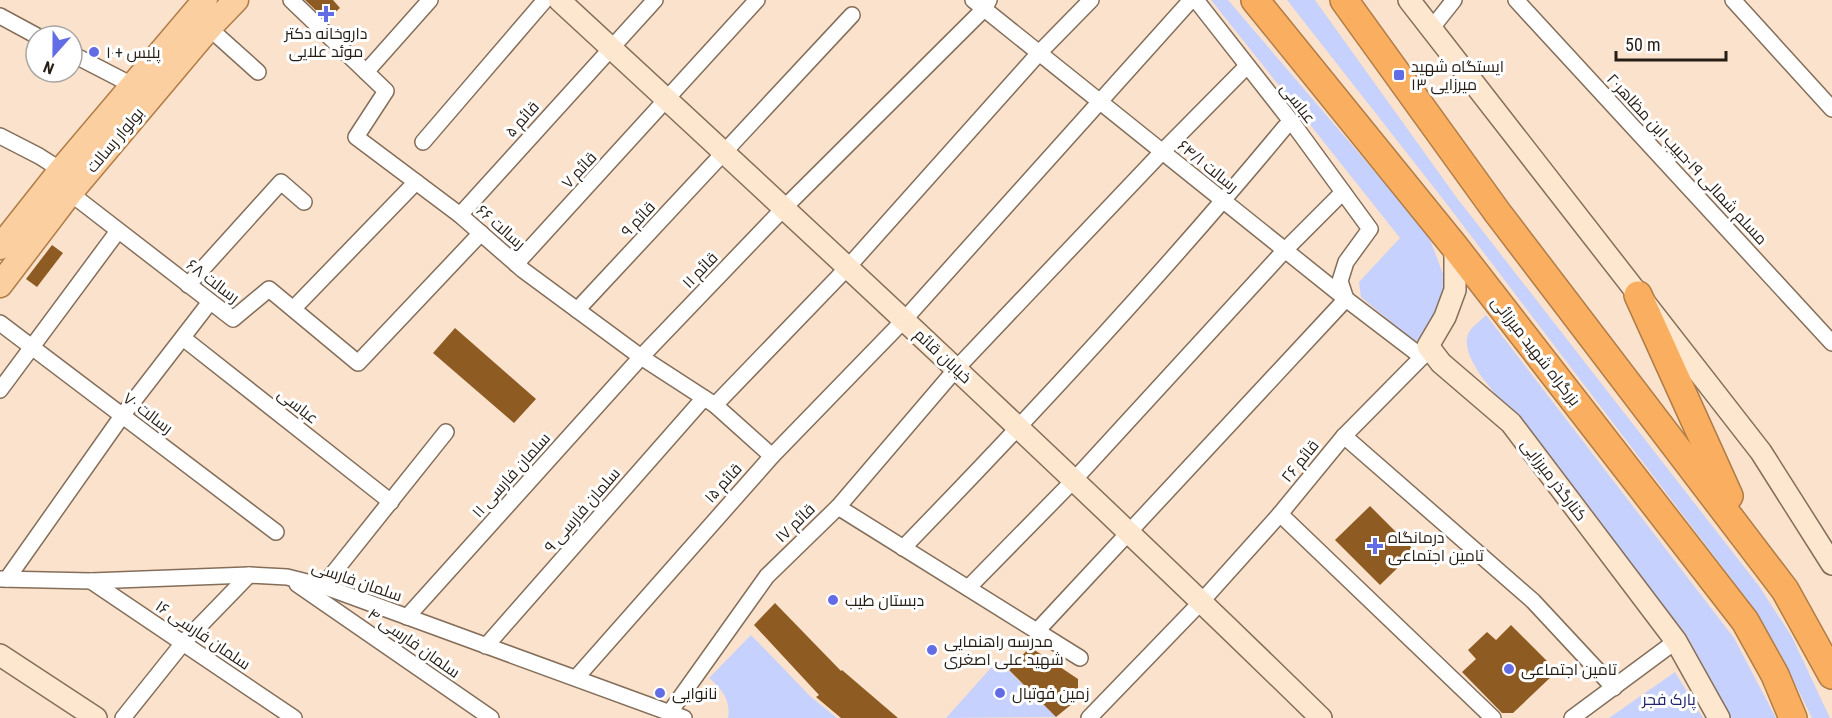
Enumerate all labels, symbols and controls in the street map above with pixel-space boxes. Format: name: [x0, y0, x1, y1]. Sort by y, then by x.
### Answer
marker: داروخانه دکتر موئد علایی: [319, 7, 333, 21]
north arrow: [24, 24, 84, 84]
place label: داروخانه دکتر موئد علایی: [284, 24, 367, 62]
scale bar: [1616, 24, 1726, 62]
text: 50 m: [1625, 34, 1660, 55]
place label: پلیس +۱۰: [106, 43, 161, 64]
marker: پلیس +۱۰: [87, 45, 101, 59]
text: N: [41, 57, 57, 78]
place label: ایستگاه شهید میرزایی ۱۳: [1411, 57, 1504, 95]
marker: ایستگاه شهید میرزایی ۱۳: [1392, 68, 1406, 82]
street label: مسلم شمالی ۱۹-حبیب ابن مظاهر۲۰: [1601, 70, 1771, 250]
street label: عباسی: [1275, 79, 1320, 128]
street label: قائم ۵: [501, 97, 544, 142]
street label: بولوار رسالت: [82, 104, 148, 176]
street label: رسالت ۶۴/۱: [1174, 136, 1242, 196]
street label: قائم ۷: [557, 148, 602, 194]
street label: قائم ۹: [617, 197, 660, 242]
street label: رسالت ۶۶: [473, 201, 529, 253]
street label: قائم ۱۱: [678, 248, 723, 293]
street label: رسالت ۶۸: [183, 255, 243, 307]
street label: بزرگراه شهید میرزائی: [1487, 292, 1585, 410]
street label: خیابان قائم: [909, 325, 975, 389]
street label: عباسی: [273, 384, 322, 429]
street label: رسالت ۷۰: [119, 388, 177, 438]
street label: سلمان فارسی ۱۱: [468, 429, 555, 522]
street label: کنارگذر میرزایی: [1516, 435, 1591, 525]
street label: قائم ۲۶: [1277, 436, 1324, 487]
street label: قائم ۱۵: [700, 459, 747, 508]
street label: سلمان فارسی ۹: [540, 464, 625, 557]
street label: قائم ۱۷: [771, 500, 820, 548]
place label: درمانگاه تامین اجتماعی: [1388, 528, 1485, 566]
marker: درمانگاه تامین اجتماعی: [1366, 537, 1384, 555]
street label: سلمان فارسی: [309, 557, 405, 606]
place label: دبستان طیب: [845, 591, 924, 611]
marker: دبستان طیب: [826, 593, 840, 607]
street label: سلمان فارسی ۱۶: [151, 596, 254, 675]
street label: سلمان فارسی ۴: [364, 604, 464, 683]
place label: مدرسه راهنمایی شهید علی اصغری: [944, 632, 1064, 670]
marker: مدرسه راهنمایی شهید علی اصغری: [925, 643, 939, 657]
place label: تامین اجتماعی: [1521, 660, 1618, 680]
marker: تامین اجتماعی: [1502, 662, 1516, 676]
place label: نانوایی: [672, 684, 717, 704]
place label: زمین فوتبال: [1012, 684, 1089, 704]
marker: نانوایی: [653, 686, 667, 700]
marker: زمین فوتبال: [993, 686, 1007, 700]
park label: پارک فجر: [1641, 690, 1697, 711]

